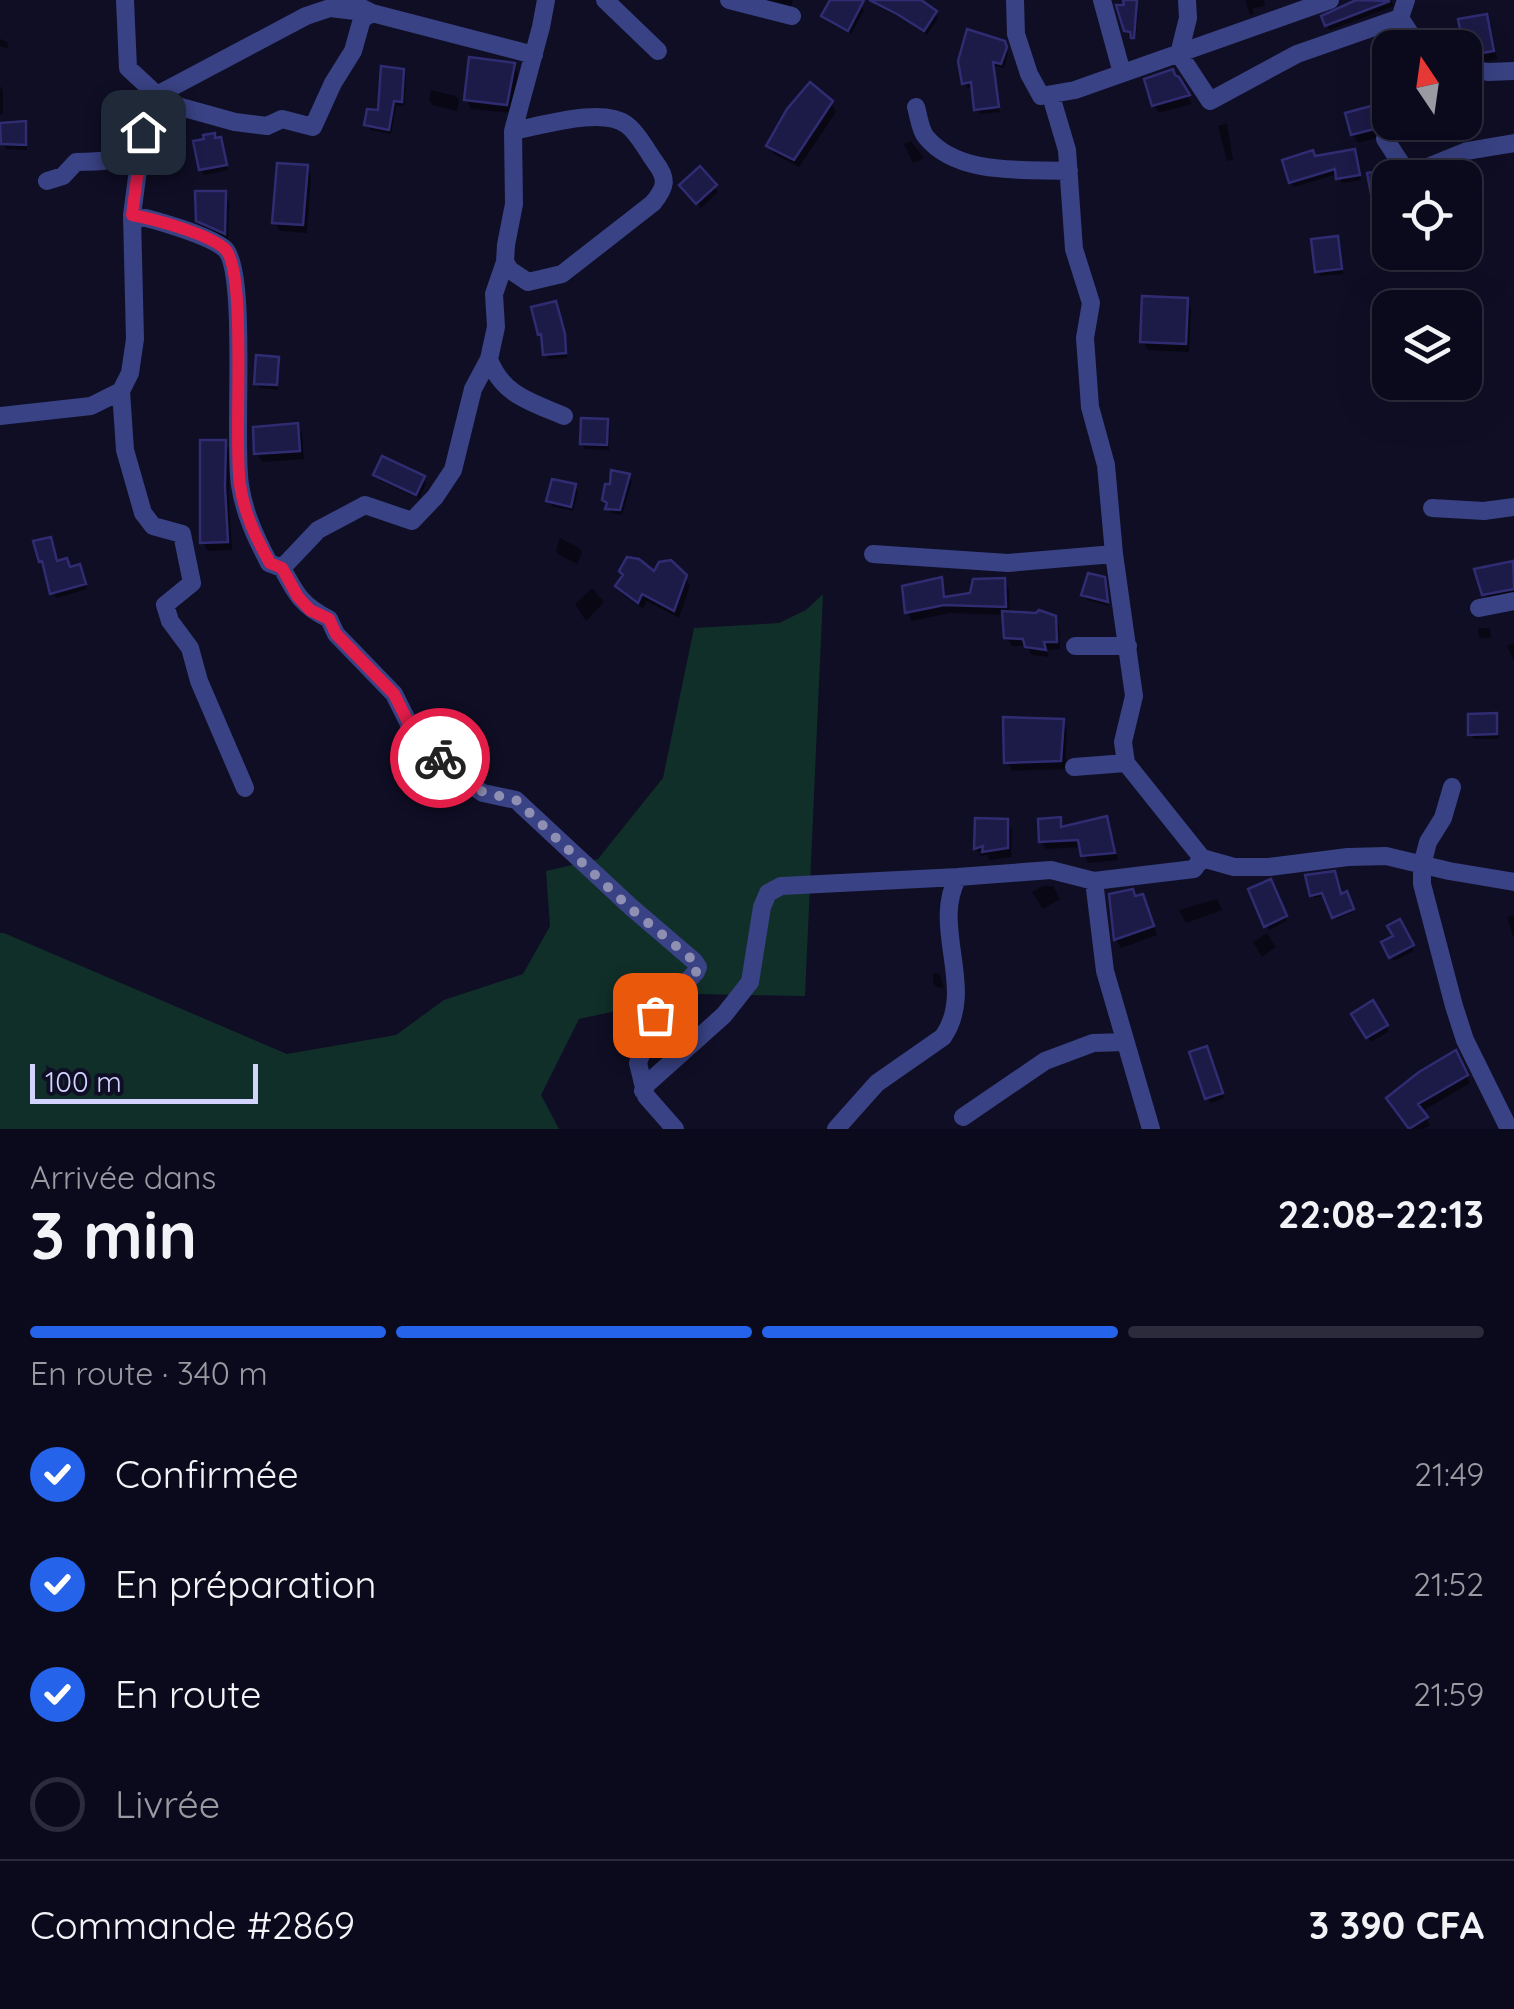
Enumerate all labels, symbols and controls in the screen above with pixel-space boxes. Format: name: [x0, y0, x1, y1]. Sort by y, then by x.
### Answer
north arrow: [1372, 30, 1482, 140]
map controls: [1372, 30, 1482, 400]
pin: [101, 90, 186, 175]
icon: home: [116, 105, 171, 160]
button: locate: [1372, 160, 1482, 270]
button: layers: [1372, 290, 1482, 400]
courier: [390, 708, 490, 808]
icon: bike: [413, 731, 468, 786]
pin: [613, 973, 698, 1058]
icon: bag: [628, 988, 683, 1043]
scale bar: [30, 1059, 258, 1104]
text: 100 m: [45, 1064, 122, 1099]
text: Arrivée dans: [30, 1157, 216, 1197]
text: 22:08–22:13: [1278, 1190, 1484, 1238]
text: 3 min: [30, 1194, 197, 1275]
text: En route · 340 m: [30, 1353, 268, 1393]
icon: check: [30, 1447, 85, 1502]
text: Confirmée: [115, 1450, 299, 1498]
text: 21:49: [1414, 1454, 1484, 1494]
icon: check: [30, 1557, 85, 1612]
text: En préparation: [115, 1560, 376, 1608]
text: 21:52: [1413, 1564, 1484, 1604]
icon: check: [30, 1667, 85, 1722]
text: En route: [115, 1670, 261, 1718]
text: 21:59: [1413, 1674, 1484, 1714]
text: Livrée: [115, 1780, 220, 1828]
text: Commande #2869: [30, 1901, 355, 1949]
text: 3 390 CFA: [1309, 1901, 1484, 1949]

